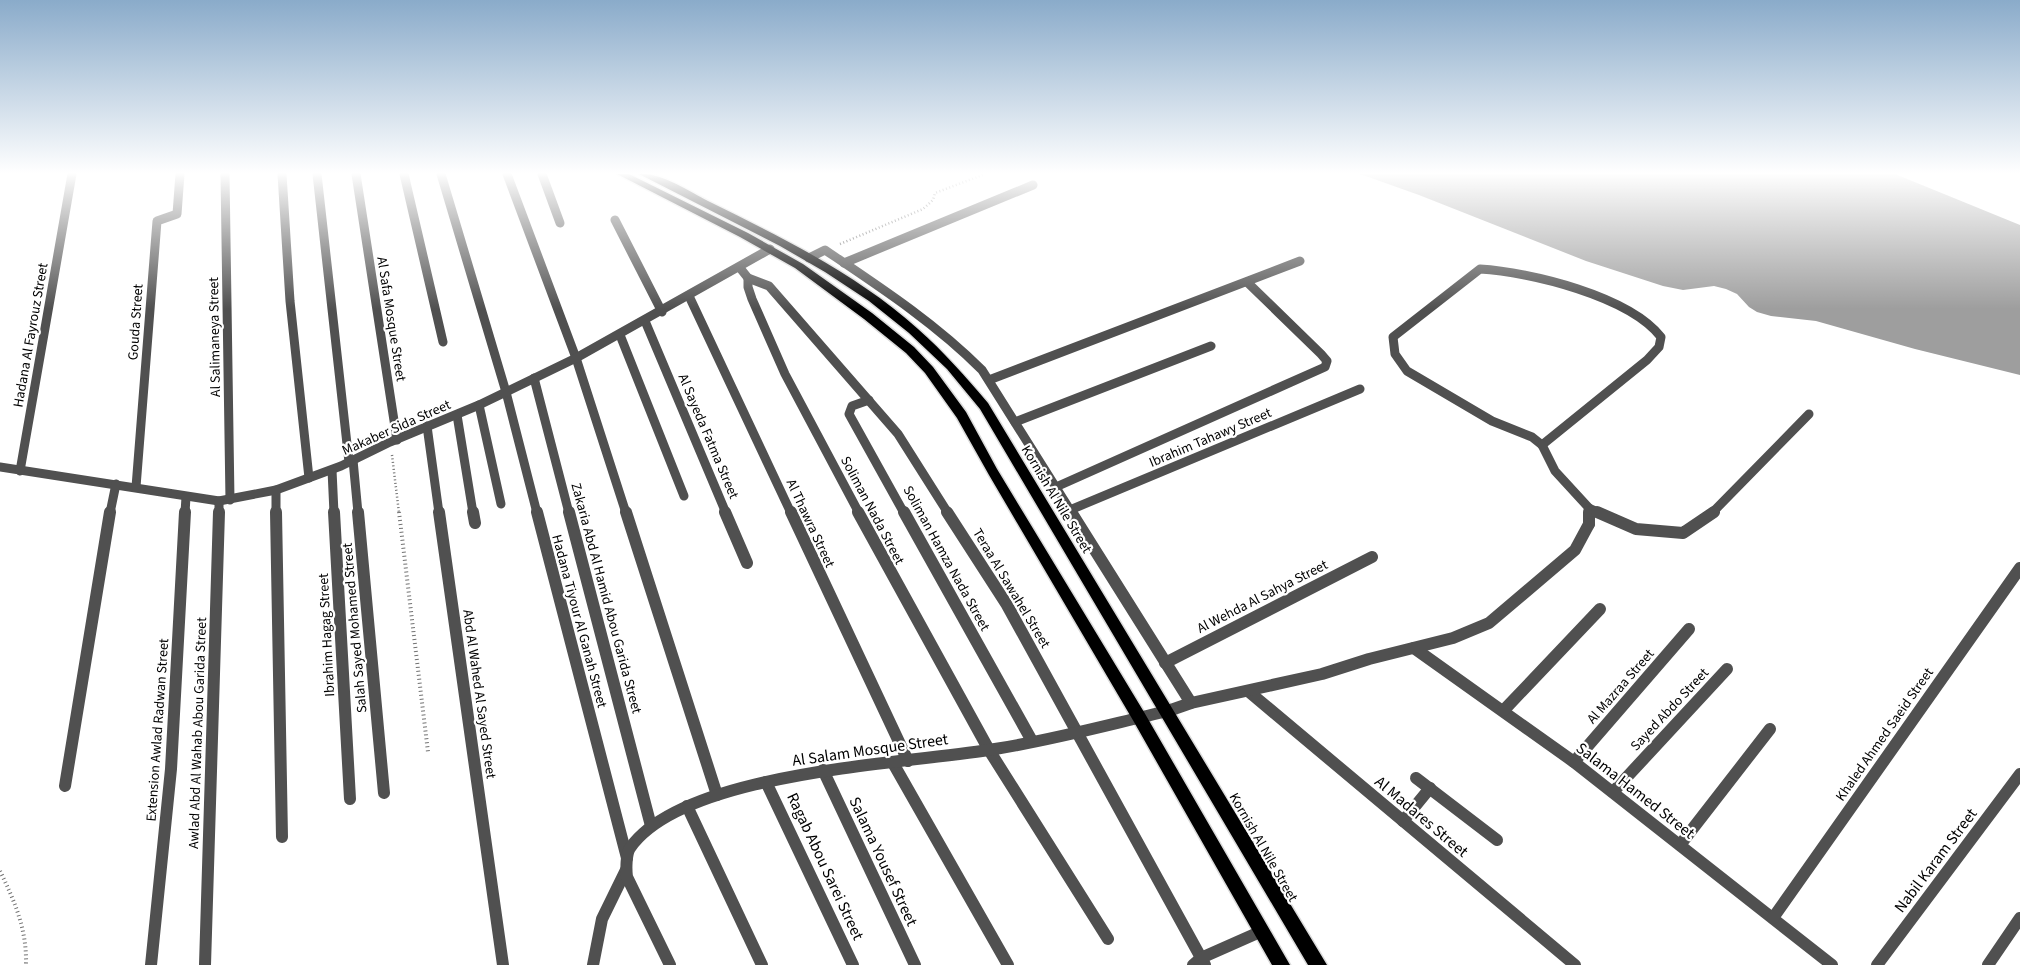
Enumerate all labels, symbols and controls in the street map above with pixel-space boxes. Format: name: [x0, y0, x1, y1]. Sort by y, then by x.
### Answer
street label: Al Safa Mosque Street: [371, 255, 411, 383]
street label: Hadana Al Fayrouz Street: [8, 261, 54, 409]
street label: Al Salimaneya Street: [204, 277, 226, 397]
street label: Gouda Street: [123, 283, 149, 361]
street label: Al Sayeda Fatma Street: [673, 371, 744, 502]
street label: Makaber Sida Street: [339, 395, 454, 461]
street label: Ibrahim Tahawy Street: [1146, 403, 1275, 473]
street label: Kornish Al Nile Street: [1016, 442, 1096, 557]
street label: Soliman Nada Street: [835, 453, 909, 568]
street label: Al Thawra Street: [781, 476, 839, 571]
street label: Zakaria Abd Al Hamid Abou Garida Street: [566, 481, 647, 716]
street label: Soliman Hamza Nada Street: [898, 482, 995, 635]
street label: Teraa Al Sawahel Street: [967, 525, 1055, 652]
street label: Hadana Tiyour Al Ganah Street: [546, 532, 612, 710]
street label: Salah Sayed Mohamed Street: [338, 542, 372, 714]
street label: Al Wehda Al Sahya Street: [1194, 555, 1332, 639]
street label: Ibrahim Hagag Street: [314, 573, 340, 697]
street label: Abd Al Wahed Al Sayed Street: [457, 608, 501, 780]
street label: Awlad Abd Al Wahab Abou Garida Street: [184, 617, 212, 849]
street label: Extension Awlad Radwan Street: [142, 638, 174, 822]
street label: Al Mazraa Street: [1582, 645, 1659, 729]
street label: Sayed Abdo Street: [1626, 663, 1714, 756]
street label: Khaled Ahmed Saeid Street: [1831, 664, 1939, 805]
street label: Al Salam Mosque Street: [791, 728, 950, 772]
street label: Salama Hamed Street: [1571, 737, 1700, 844]
street label: Al Madares Street: [1370, 771, 1473, 863]
street label: Ragab Abou Sarei Street: [781, 789, 869, 944]
street label: Kornish Al Nile Street: [1224, 789, 1303, 906]
street label: Salama Yousef Street: [844, 793, 923, 930]
street label: Nabil Karam Street: [1889, 803, 1983, 917]

